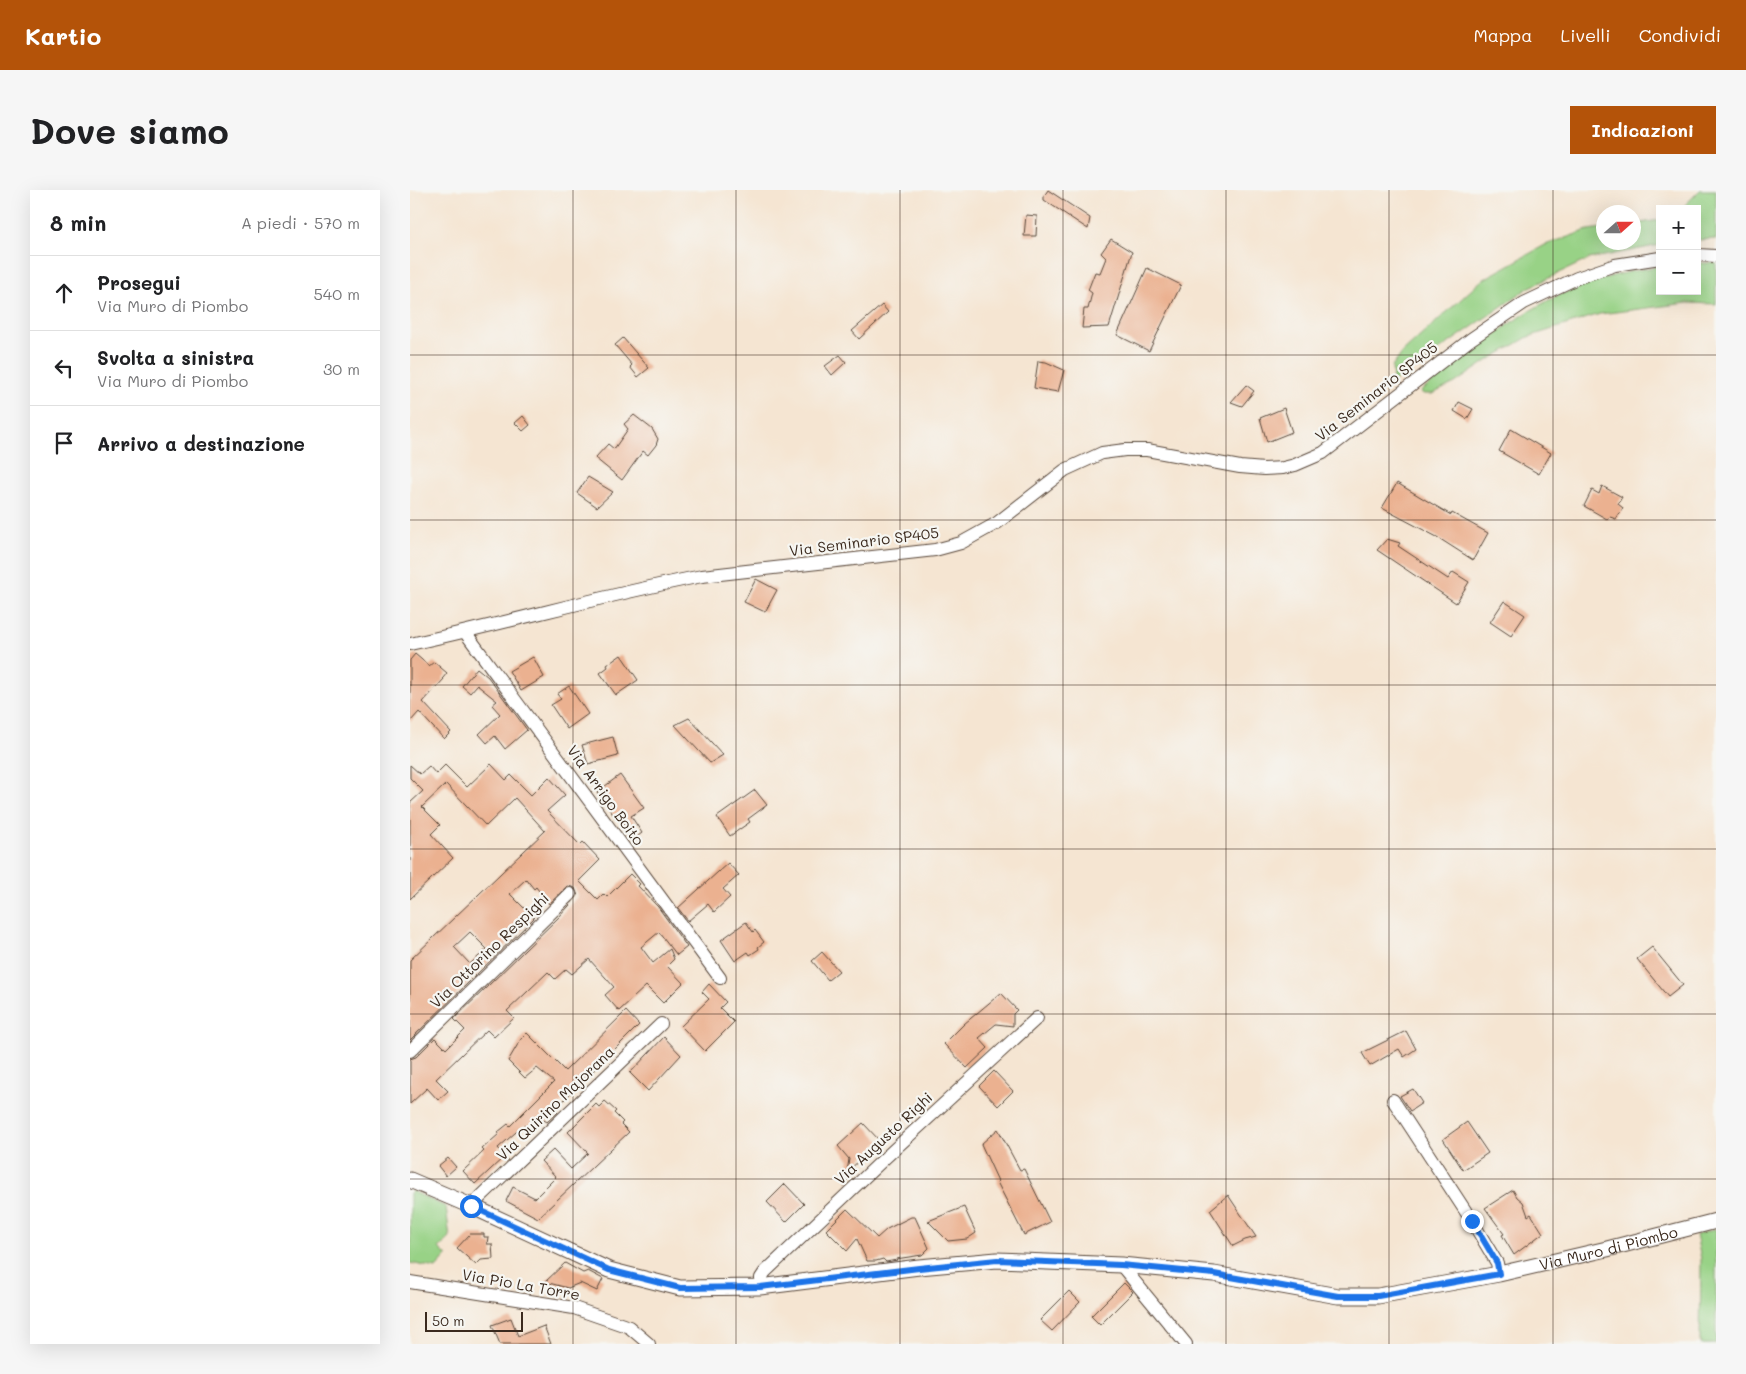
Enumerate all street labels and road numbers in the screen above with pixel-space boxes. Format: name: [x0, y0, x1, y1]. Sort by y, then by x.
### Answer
street label: Via Seminario SP405: [1311, 337, 1441, 445]
street label: Via Seminario SP405: [788, 522, 940, 560]
street label: Via Arrigo Boito: [563, 741, 649, 849]
street label: Via Ottorino Respighi: [425, 888, 553, 1012]
street label: Via Quirino Majorana: [492, 1041, 618, 1165]
street label: Via Augusto Righi: [830, 1087, 936, 1189]
street label: Via Muro di Piombo: [1537, 1221, 1680, 1274]
street label: Via Pio La Torre: [460, 1264, 582, 1304]

